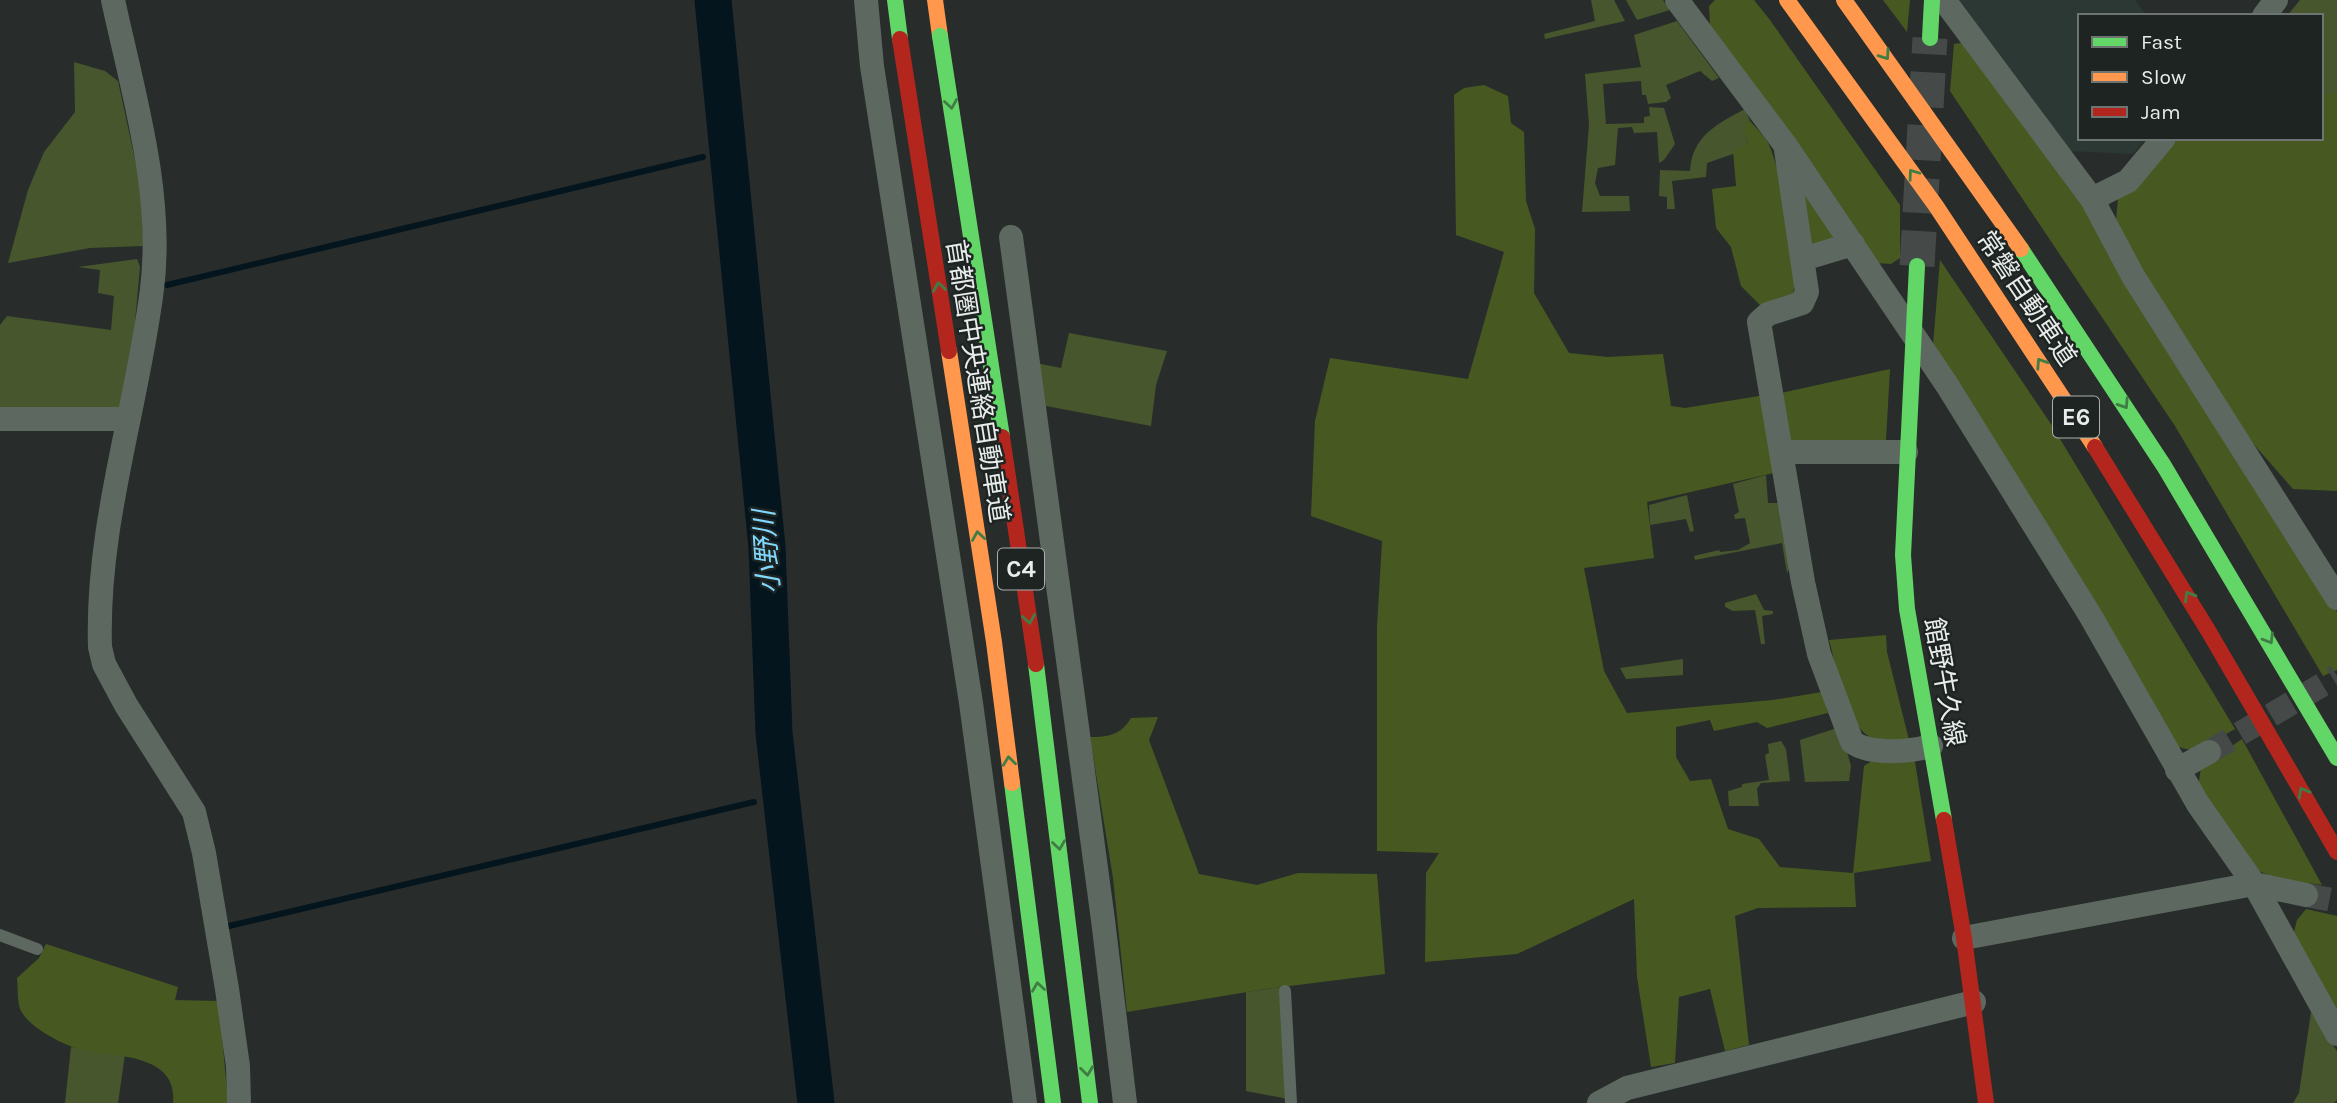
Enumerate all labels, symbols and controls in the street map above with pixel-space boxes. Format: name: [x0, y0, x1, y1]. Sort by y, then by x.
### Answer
legend: [2078, 14, 2323, 140]
text: Fast: [2141, 30, 2182, 54]
one-way arrow: [1876, 47, 1889, 60]
text: Slow: [2141, 65, 2186, 89]
one-way arrow: [943, 98, 958, 110]
text: Jam: [2141, 100, 2181, 124]
one-way arrow: [1909, 169, 1921, 182]
street label: 常磐自動車道: [1970, 225, 2083, 372]
street label: 首都圏中央連絡自動車道: [940, 237, 1015, 525]
one-way arrow: [932, 281, 947, 293]
one-way arrow: [2036, 357, 2049, 370]
road number: E6: [2053, 396, 2099, 438]
one-way arrow: [2116, 397, 2129, 410]
water label: 小野川: [747, 506, 786, 595]
one-way arrow: [971, 530, 986, 542]
road number: C4: [998, 548, 1044, 590]
one-way arrow: [2184, 590, 2197, 603]
one-way arrow: [1021, 614, 1036, 625]
street label: 館野牛久線: [1918, 615, 1971, 749]
one-way arrow: [2261, 632, 2274, 645]
one-way arrow: [1001, 755, 1016, 767]
one-way arrow: [2298, 787, 2311, 800]
one-way arrow: [1052, 839, 1067, 851]
one-way arrow: [1030, 981, 1045, 993]
one-way arrow: [1079, 1065, 1094, 1077]

